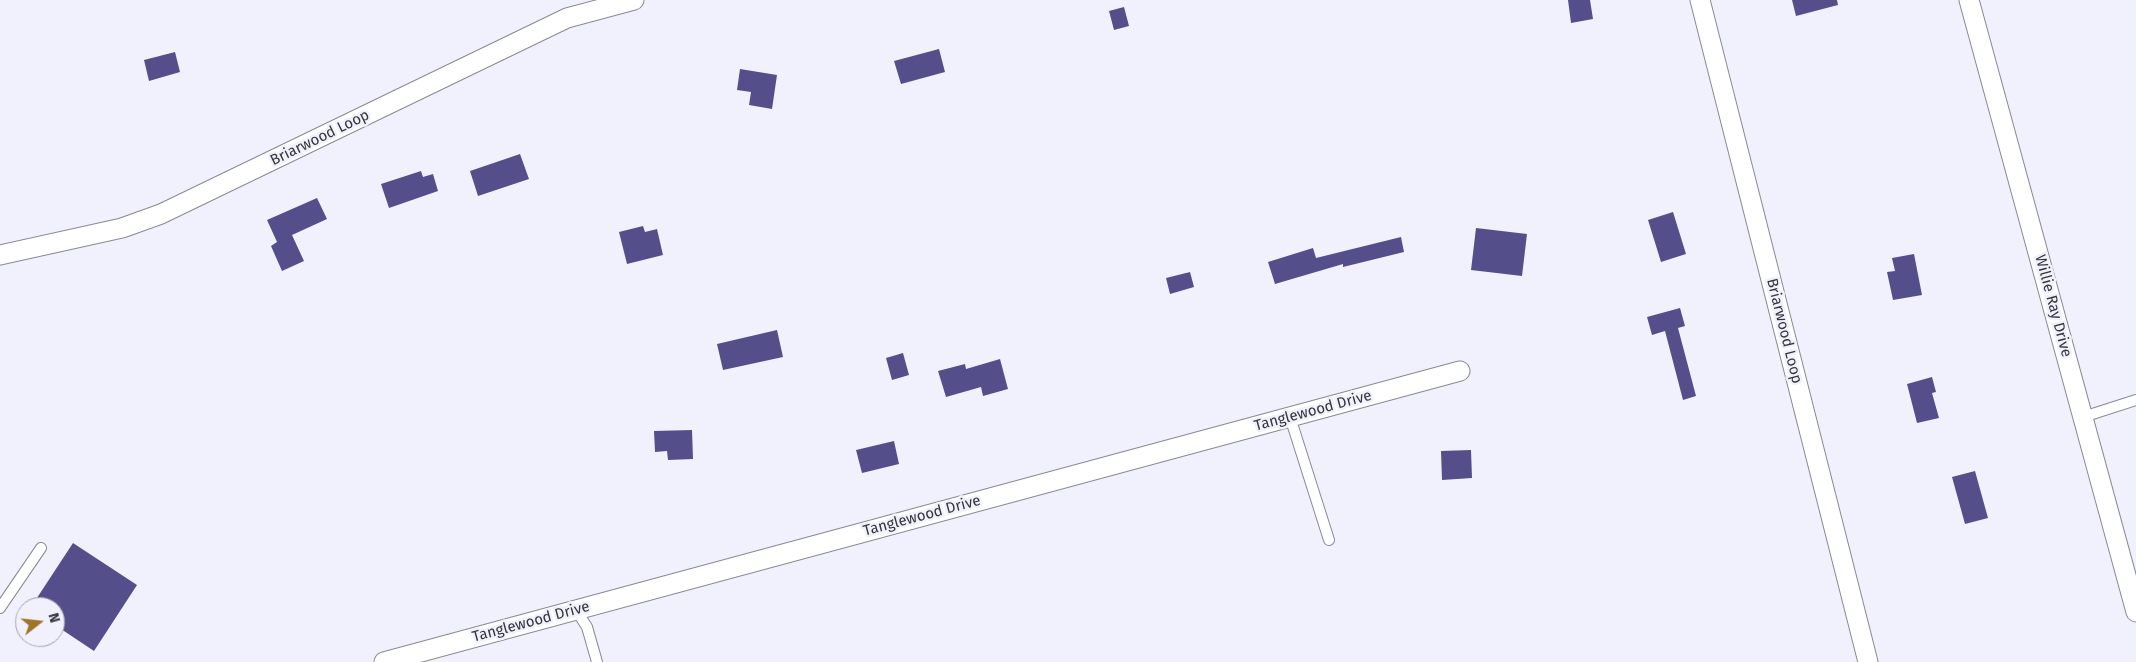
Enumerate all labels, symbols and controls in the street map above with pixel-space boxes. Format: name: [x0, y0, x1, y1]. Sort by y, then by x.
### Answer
street label: Briarwood Loop: [268, 106, 372, 170]
street label: Willie Ray Drive: [2031, 253, 2075, 359]
street label: Briarwood Loop: [1762, 277, 1806, 385]
street label: Tanglewood Drive: [1252, 387, 1374, 435]
street label: Tanglewood Drive: [861, 492, 983, 540]
north arrow: [15, 597, 65, 647]
street label: Tanglewood Drive: [470, 598, 592, 646]
text: N: [44, 611, 63, 625]

